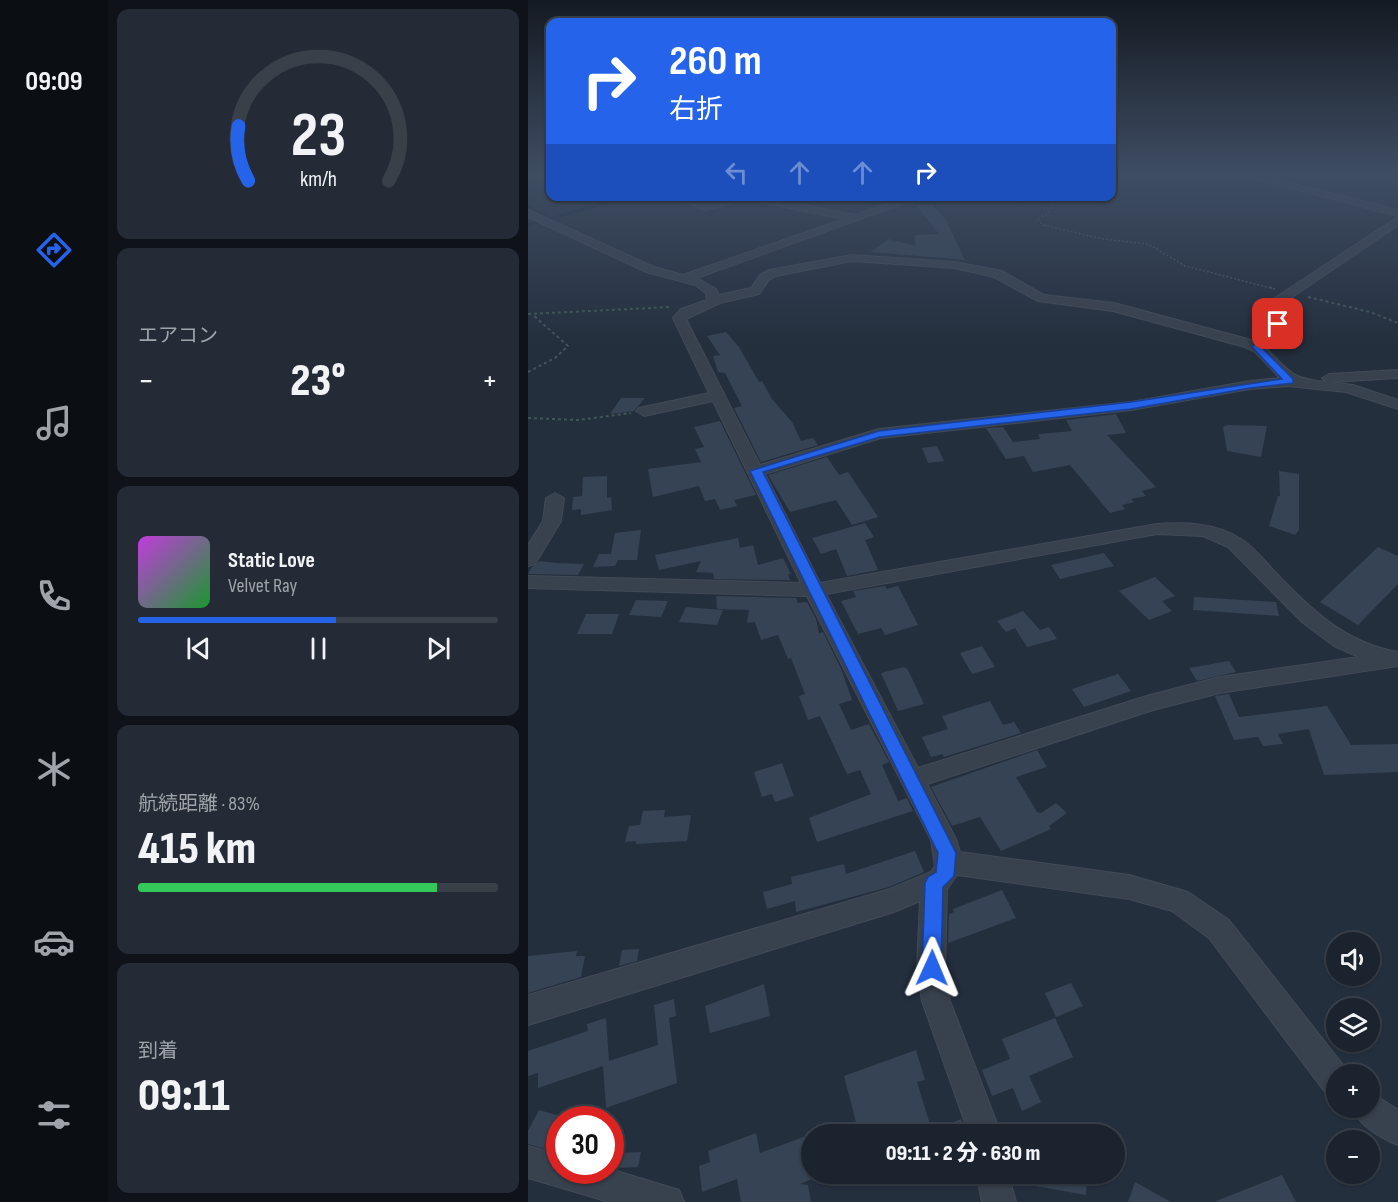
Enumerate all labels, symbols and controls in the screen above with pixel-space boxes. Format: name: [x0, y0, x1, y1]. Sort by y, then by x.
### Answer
text: 260 m: [669, 36, 762, 87]
icon: right: [570, 42, 648, 120]
text: 09:09: [25, 66, 83, 98]
text: 右折: [669, 94, 723, 126]
text: 23: [290, 99, 346, 174]
icon: left: [720, 156, 753, 189]
icon: ahead: [783, 156, 816, 189]
icon: ahead: [846, 156, 879, 189]
icon: right: [909, 156, 942, 189]
text: km/h: [299, 167, 337, 192]
icon: directions: [33, 229, 75, 271]
pin: [1252, 298, 1303, 349]
icon: arrive: [1261, 307, 1294, 340]
text: エアコン: [138, 324, 218, 348]
text: 23°: [290, 354, 346, 409]
text: −: [138, 361, 154, 401]
text: +: [482, 361, 498, 401]
icon: music: [33, 402, 75, 444]
text: Static Love: [228, 547, 315, 574]
text: Velvet Ray: [228, 574, 297, 598]
icon: phone: [33, 575, 75, 617]
icon: previous: [182, 632, 215, 665]
icon: pause: [302, 632, 335, 665]
icon: next: [422, 632, 455, 665]
icon: climate: [33, 748, 75, 790]
text: 航続距離 · 83%: [138, 792, 260, 816]
text: 415 km: [138, 822, 256, 877]
icon: car: [33, 921, 75, 963]
map controls: [1326, 932, 1380, 1184]
button: sound: [1326, 932, 1380, 986]
position arrow: [900, 936, 964, 1000]
button: layers: [1326, 998, 1380, 1052]
text: 到着: [138, 1039, 178, 1063]
button: +: [1326, 1064, 1380, 1118]
text: 09:11: [138, 1069, 230, 1124]
icon: filters: [33, 1094, 75, 1136]
speed limit sign: 30: [546, 1106, 624, 1184]
button: −: [1326, 1130, 1380, 1184]
text: 09:11 · 2 分 · 630 m: [886, 1140, 1040, 1167]

